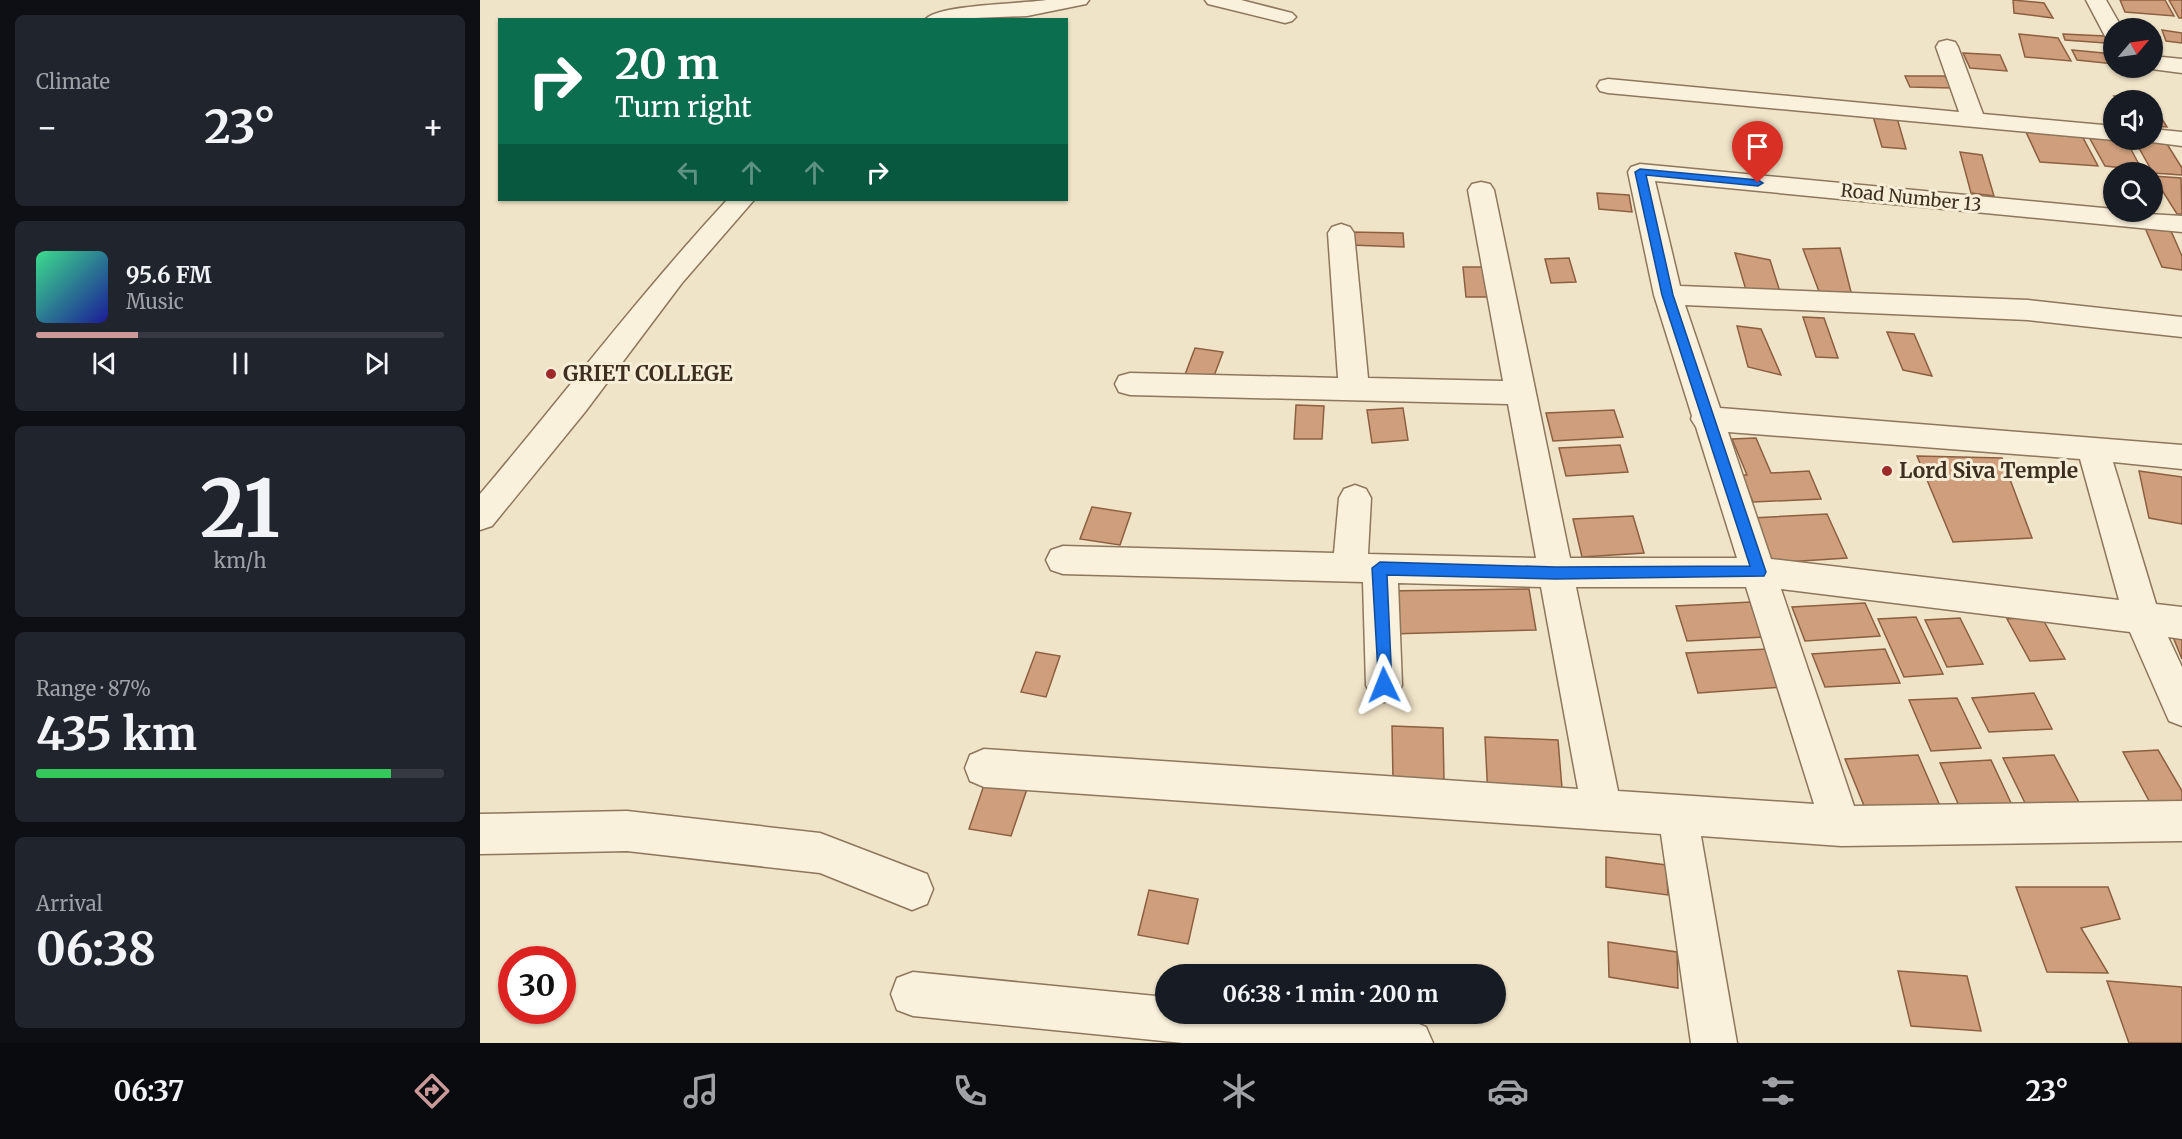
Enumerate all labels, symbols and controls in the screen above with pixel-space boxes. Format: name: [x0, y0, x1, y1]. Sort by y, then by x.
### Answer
north arrow: [2103, 18, 2163, 78]
map controls: [2103, 18, 2163, 222]
text: 20 m: [615, 38, 719, 90]
icon: right: [516, 42, 594, 120]
text: Climate: [36, 69, 110, 94]
text: Turn right: [615, 90, 752, 124]
button: sound: [2103, 90, 2163, 150]
text: 23°: [204, 99, 276, 155]
text: −: [36, 107, 58, 148]
text: +: [422, 107, 444, 148]
pin: [1732, 121, 1783, 183]
icon: arrive: [1741, 130, 1774, 163]
icon: left: [672, 156, 705, 189]
icon: ahead: [735, 156, 768, 189]
icon: ahead: [798, 156, 831, 189]
icon: right: [861, 156, 894, 189]
button: search: [2103, 162, 2163, 222]
street label: Road Number 13: [1840, 179, 1983, 216]
text: 95.6 FM: [126, 261, 212, 289]
text: Music: [126, 289, 184, 314]
icon: previous: [88, 347, 121, 380]
icon: pause: [224, 347, 257, 380]
icon: next: [360, 347, 393, 380]
place label: GRIET COLLEGE: [563, 360, 733, 387]
marker: GRIET COLLEGE: [544, 367, 558, 381]
place label: Lord Siva Temple: [1899, 457, 2078, 484]
text: 21: [200, 460, 280, 558]
marker: Lord Siva Temple: [1880, 464, 1894, 478]
text: km/h: [214, 548, 266, 573]
position arrow: [1352, 653, 1416, 717]
text: Range · 87%: [36, 676, 151, 701]
text: 435 km: [36, 706, 197, 762]
text: Arrival: [36, 891, 103, 916]
text: 06:38: [36, 921, 156, 977]
speed limit sign: 30: [498, 946, 576, 1024]
text: 06:38 · 1 min · 200 m: [1222, 980, 1439, 1008]
icon: directions: [411, 1070, 453, 1112]
icon: music: [680, 1070, 722, 1112]
icon: phone: [949, 1070, 991, 1112]
icon: climate: [1218, 1070, 1260, 1112]
icon: car: [1487, 1070, 1529, 1112]
icon: filters: [1757, 1070, 1799, 1112]
text: 06:37: [114, 1074, 184, 1108]
text: 23°: [2026, 1074, 2068, 1108]

